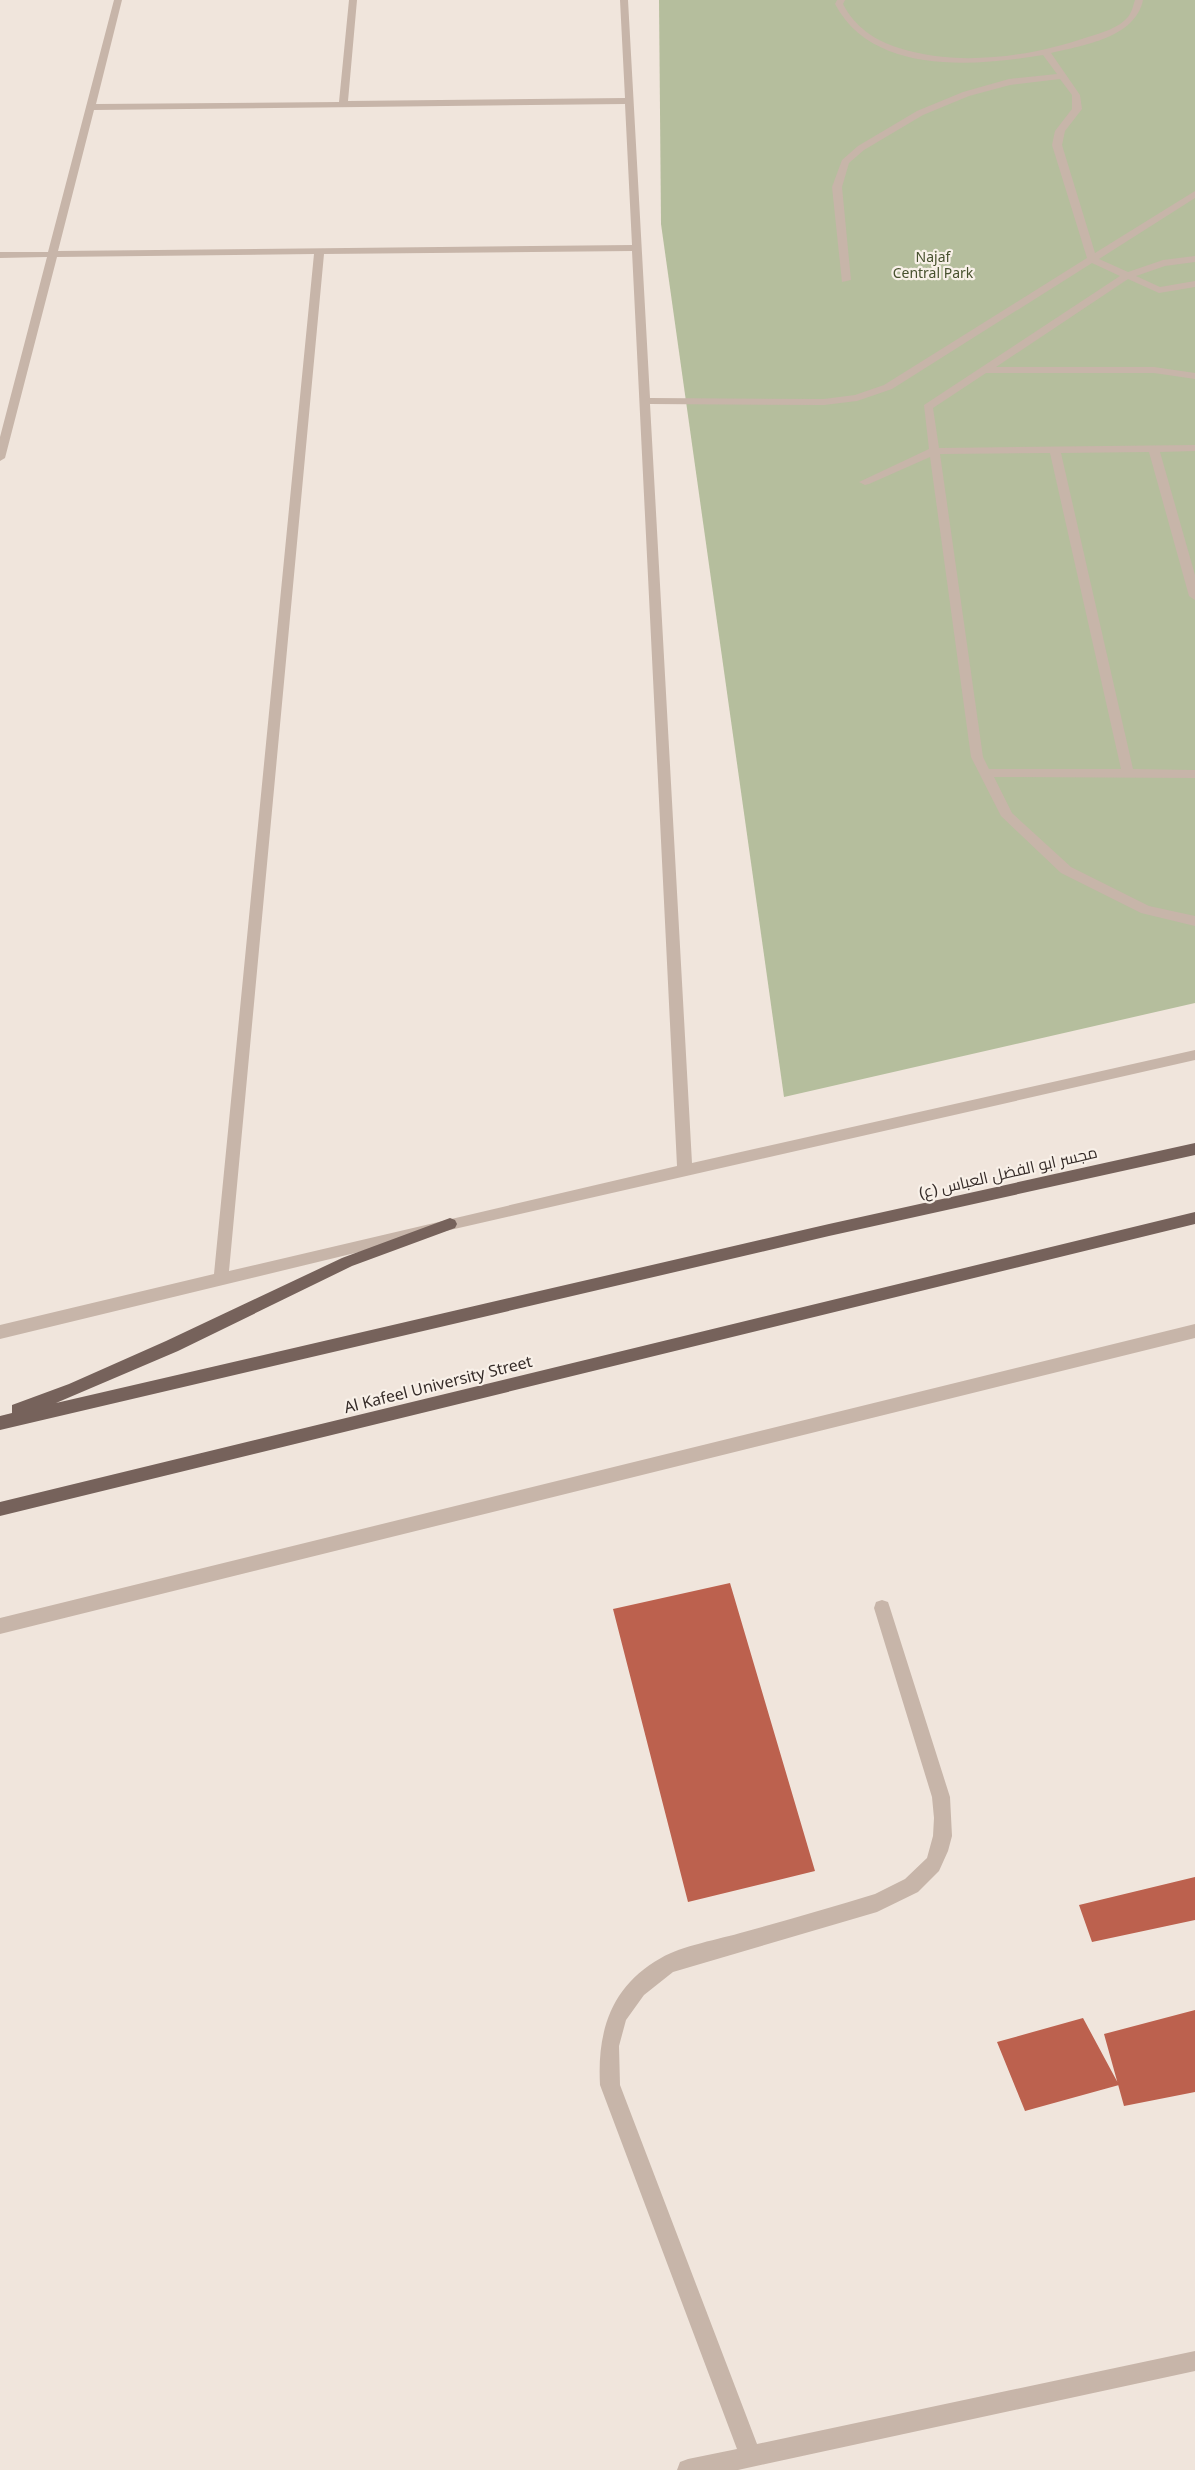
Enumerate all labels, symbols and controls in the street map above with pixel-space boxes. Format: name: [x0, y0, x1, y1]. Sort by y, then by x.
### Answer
park label: Najaf Central Park: [893, 247, 974, 282]
street label: مجسر ابو الفضل العباس (ع): [917, 1141, 1100, 1204]
street label: Al Kafeel University Street: [342, 1350, 535, 1418]

